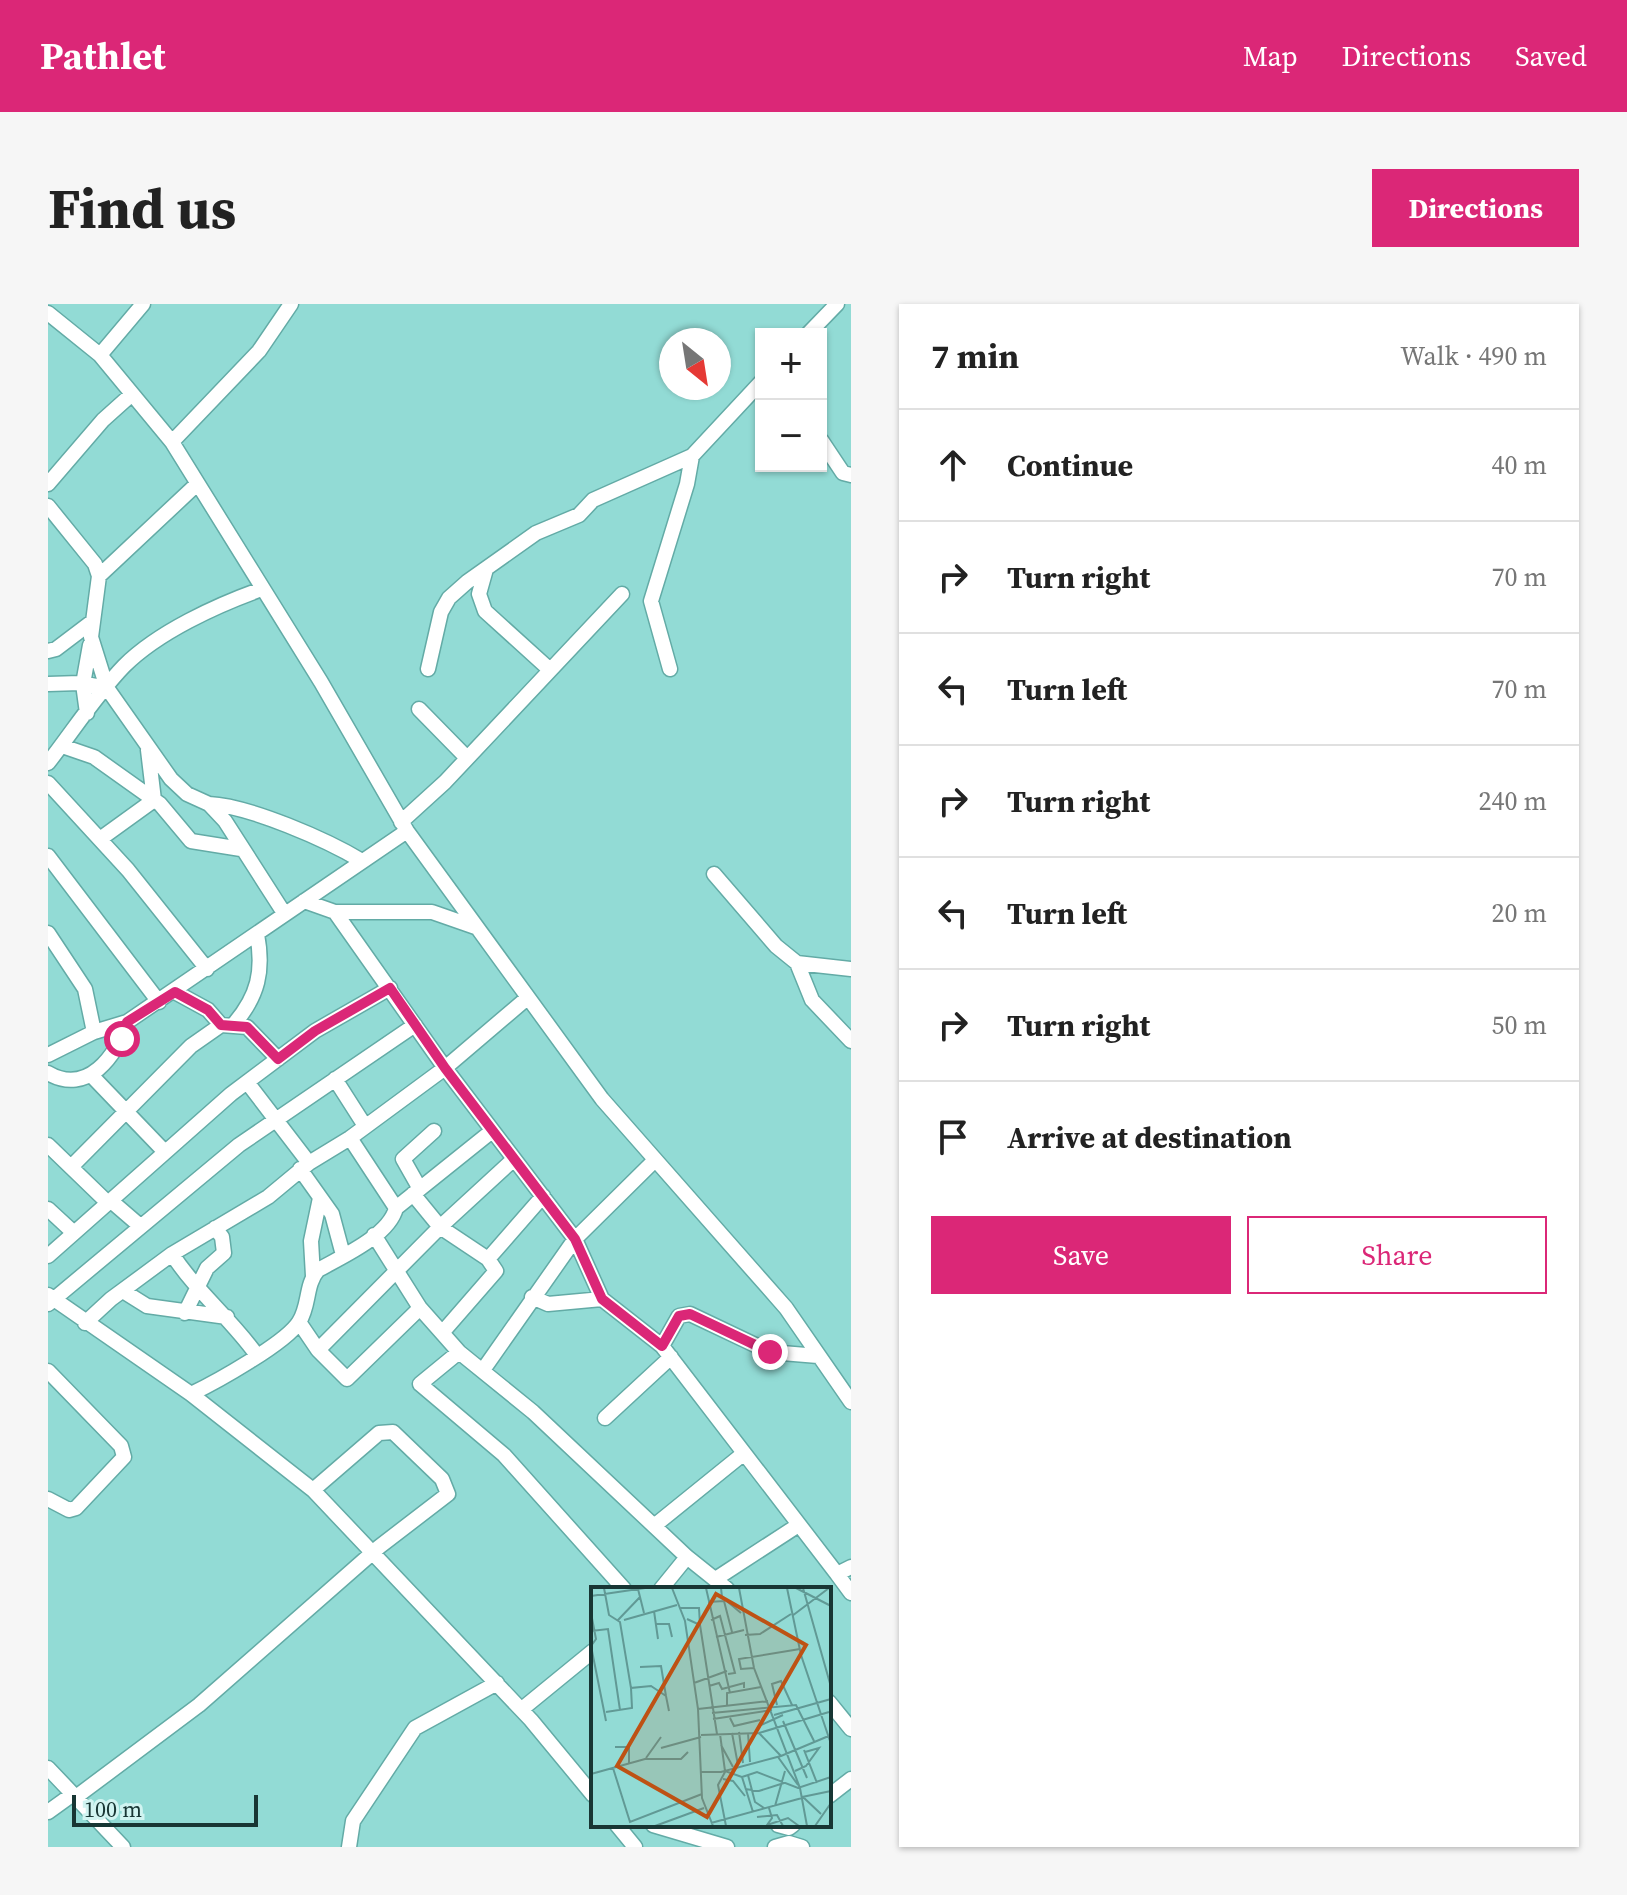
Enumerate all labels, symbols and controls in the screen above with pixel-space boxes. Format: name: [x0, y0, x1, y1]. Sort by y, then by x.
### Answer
text: Pathlet: [40, 30, 166, 82]
text: Map: [1243, 37, 1298, 75]
text: Directions: [1342, 37, 1471, 75]
text: Saved: [1515, 37, 1587, 75]
button: Directions: [1372, 169, 1579, 247]
text: Find us: [48, 170, 236, 247]
north arrow: [659, 328, 731, 400]
map controls: [755, 328, 827, 472]
button: +: [755, 328, 827, 400]
text: 7 min: [931, 333, 1019, 379]
text: Walk · 490 m: [1400, 338, 1547, 374]
button: −: [755, 400, 827, 472]
icon: ahead: [931, 443, 975, 487]
text: Continue: [1007, 445, 1133, 486]
text: 40 m: [1492, 447, 1547, 483]
icon: right: [931, 555, 975, 599]
text: Turn right: [1007, 557, 1150, 598]
text: 70 m: [1492, 559, 1547, 595]
icon: left: [931, 667, 975, 711]
text: Turn left: [1007, 669, 1127, 710]
text: 70 m: [1492, 671, 1547, 707]
icon: right: [931, 779, 975, 823]
text: Turn right: [1007, 781, 1150, 822]
text: 240 m: [1479, 783, 1547, 819]
icon: left: [931, 891, 975, 935]
text: Turn left: [1007, 893, 1127, 934]
text: 20 m: [1492, 895, 1547, 931]
icon: right: [931, 1003, 975, 1047]
text: Turn right: [1007, 1005, 1150, 1046]
text: 50 m: [1492, 1007, 1547, 1043]
route start: [104, 1021, 140, 1057]
icon: arrive: [931, 1115, 975, 1159]
text: Arrive at destination: [1007, 1117, 1292, 1158]
button: Save: [931, 1216, 1231, 1294]
button: Share: [1247, 1216, 1547, 1294]
route end: [752, 1334, 788, 1370]
inset map: [591, 1587, 831, 1827]
scale bar: [72, 1791, 258, 1827]
text: 100 m: [84, 1794, 142, 1824]

